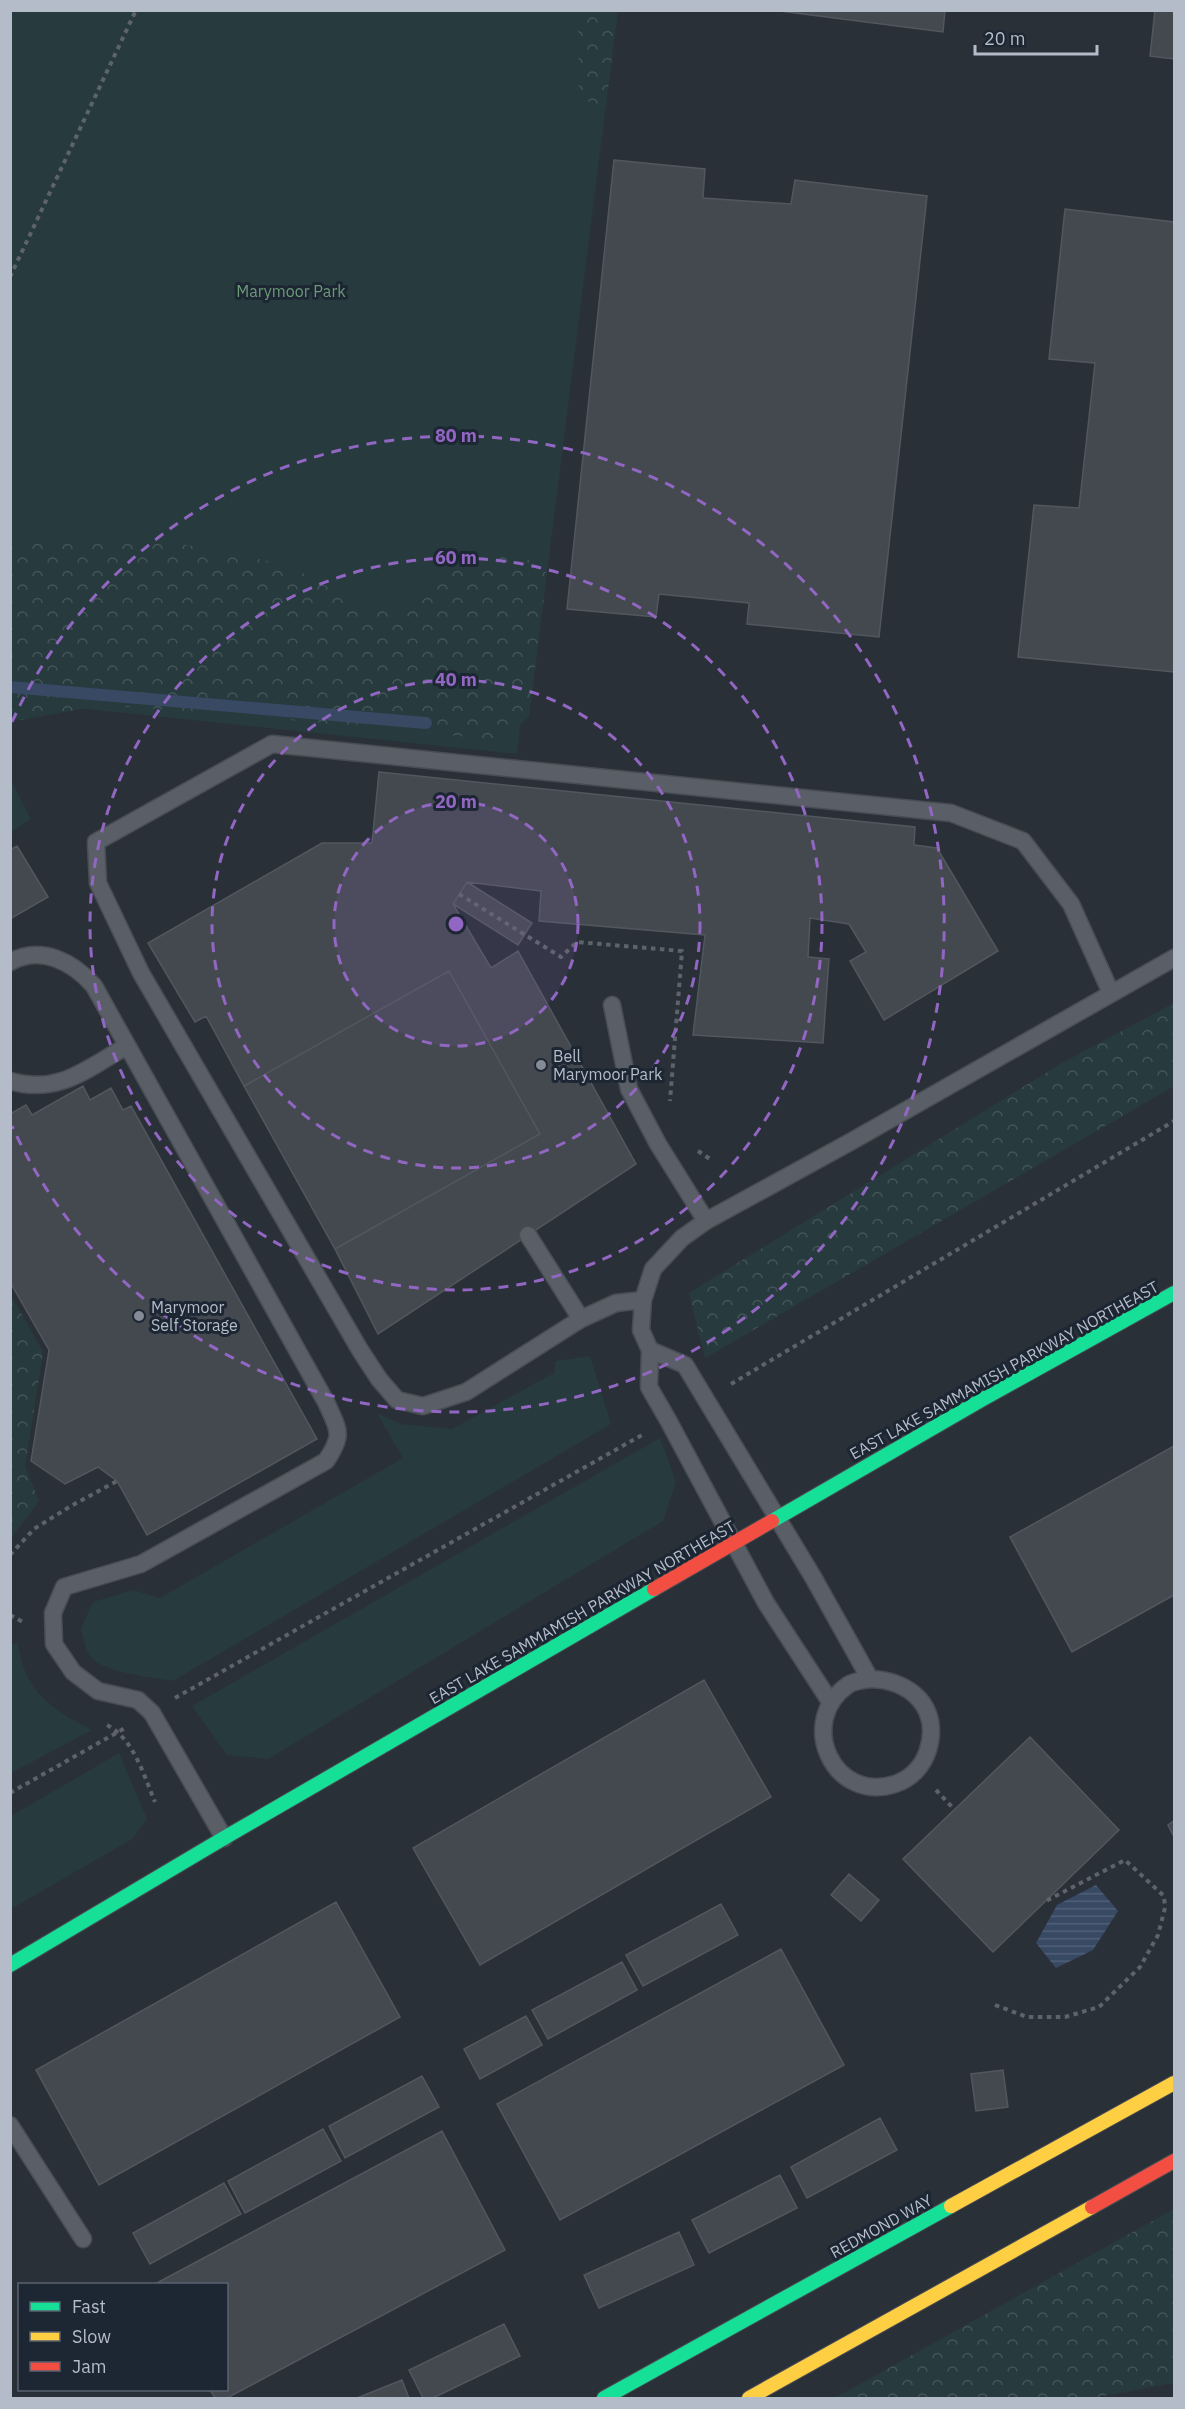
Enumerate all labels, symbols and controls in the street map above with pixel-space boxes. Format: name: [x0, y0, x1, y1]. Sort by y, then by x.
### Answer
scale bar: [975, 18, 1096, 56]
text: 20 m: [984, 27, 1026, 50]
park label: Marymoor Park: [236, 281, 346, 301]
text: 80 m: [435, 424, 477, 447]
text: 60 m: [435, 546, 477, 569]
text: 40 m: [435, 668, 477, 691]
text: 20 m: [435, 790, 477, 813]
centre of rings: [446, 914, 466, 934]
place label: Bell Marymoor Park: [553, 1046, 663, 1084]
marker: Bell Marymoor Park: [534, 1058, 548, 1072]
street label: EAST LAKE SAMMAMISH PARKWAY NORTHEAST: [846, 1276, 1162, 1464]
place label: Marymoor Self Storage: [151, 1297, 238, 1335]
marker: Marymoor Self Storage: [132, 1309, 146, 1323]
street label: EAST LAKE SAMMAMISH PARKWAY NORTHEAST: [425, 1516, 739, 1708]
street label: REDMOND WAY: [827, 2189, 936, 2262]
legend: [18, 2283, 228, 2391]
text: Fast: [72, 2295, 106, 2318]
text: Slow: [72, 2325, 111, 2348]
text: Jam: [72, 2355, 107, 2378]

